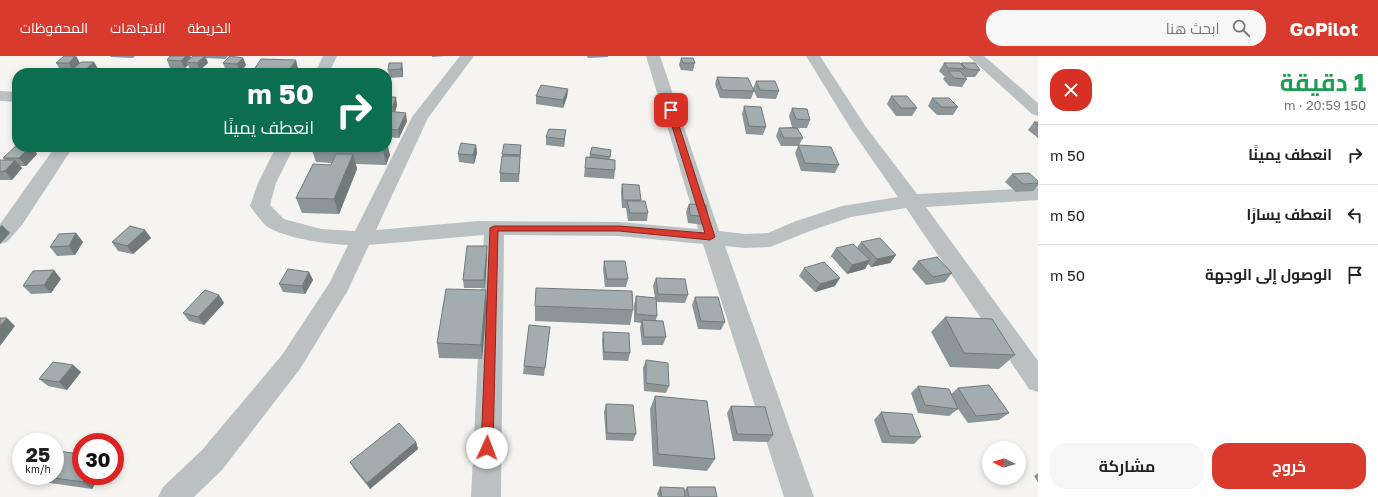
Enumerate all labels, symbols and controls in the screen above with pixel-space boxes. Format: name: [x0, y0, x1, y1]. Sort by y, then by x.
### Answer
search box: [986, 10, 1266, 46]
icon: search: [1230, 17, 1252, 39]
text: GoPilot: [1290, 17, 1358, 40]
text: المحفوظات: [20, 19, 88, 36]
text: الاتجاهات: [110, 19, 166, 36]
text: الخريطة: [188, 19, 231, 36]
text: ابحث هنا: [1166, 19, 1220, 37]
text: 1 دقيقة: [1280, 67, 1366, 96]
button: close: [1050, 69, 1092, 111]
text: 50 m: [247, 77, 314, 110]
icon: right: [328, 84, 380, 136]
pin: [654, 93, 688, 127]
text: 150 m · 20:59: [1284, 97, 1366, 113]
icon: arrive: [660, 99, 682, 121]
text: انعطف يمينًا: [223, 116, 314, 138]
icon: right: [1344, 144, 1366, 166]
text: انعطف يمينًا: [1248, 145, 1332, 163]
text: 50 m: [1050, 146, 1085, 164]
icon: left: [1344, 204, 1366, 226]
text: انعطف يسارًا: [1246, 205, 1332, 223]
text: 50 m: [1050, 206, 1085, 224]
icon: arrive: [1344, 264, 1366, 286]
text: الوصول إلى الوجهة: [1205, 265, 1332, 283]
text: 50 m: [1050, 266, 1085, 284]
position arrow: [466, 427, 508, 469]
speed limit sign: 30: [72, 433, 124, 485]
north arrow: [982, 441, 1026, 485]
map controls: [982, 441, 1026, 485]
text: 25: [26, 442, 50, 466]
button: مشاركة: [1050, 443, 1204, 489]
button: خروج: [1212, 443, 1366, 489]
text: km/h: [25, 463, 51, 475]

